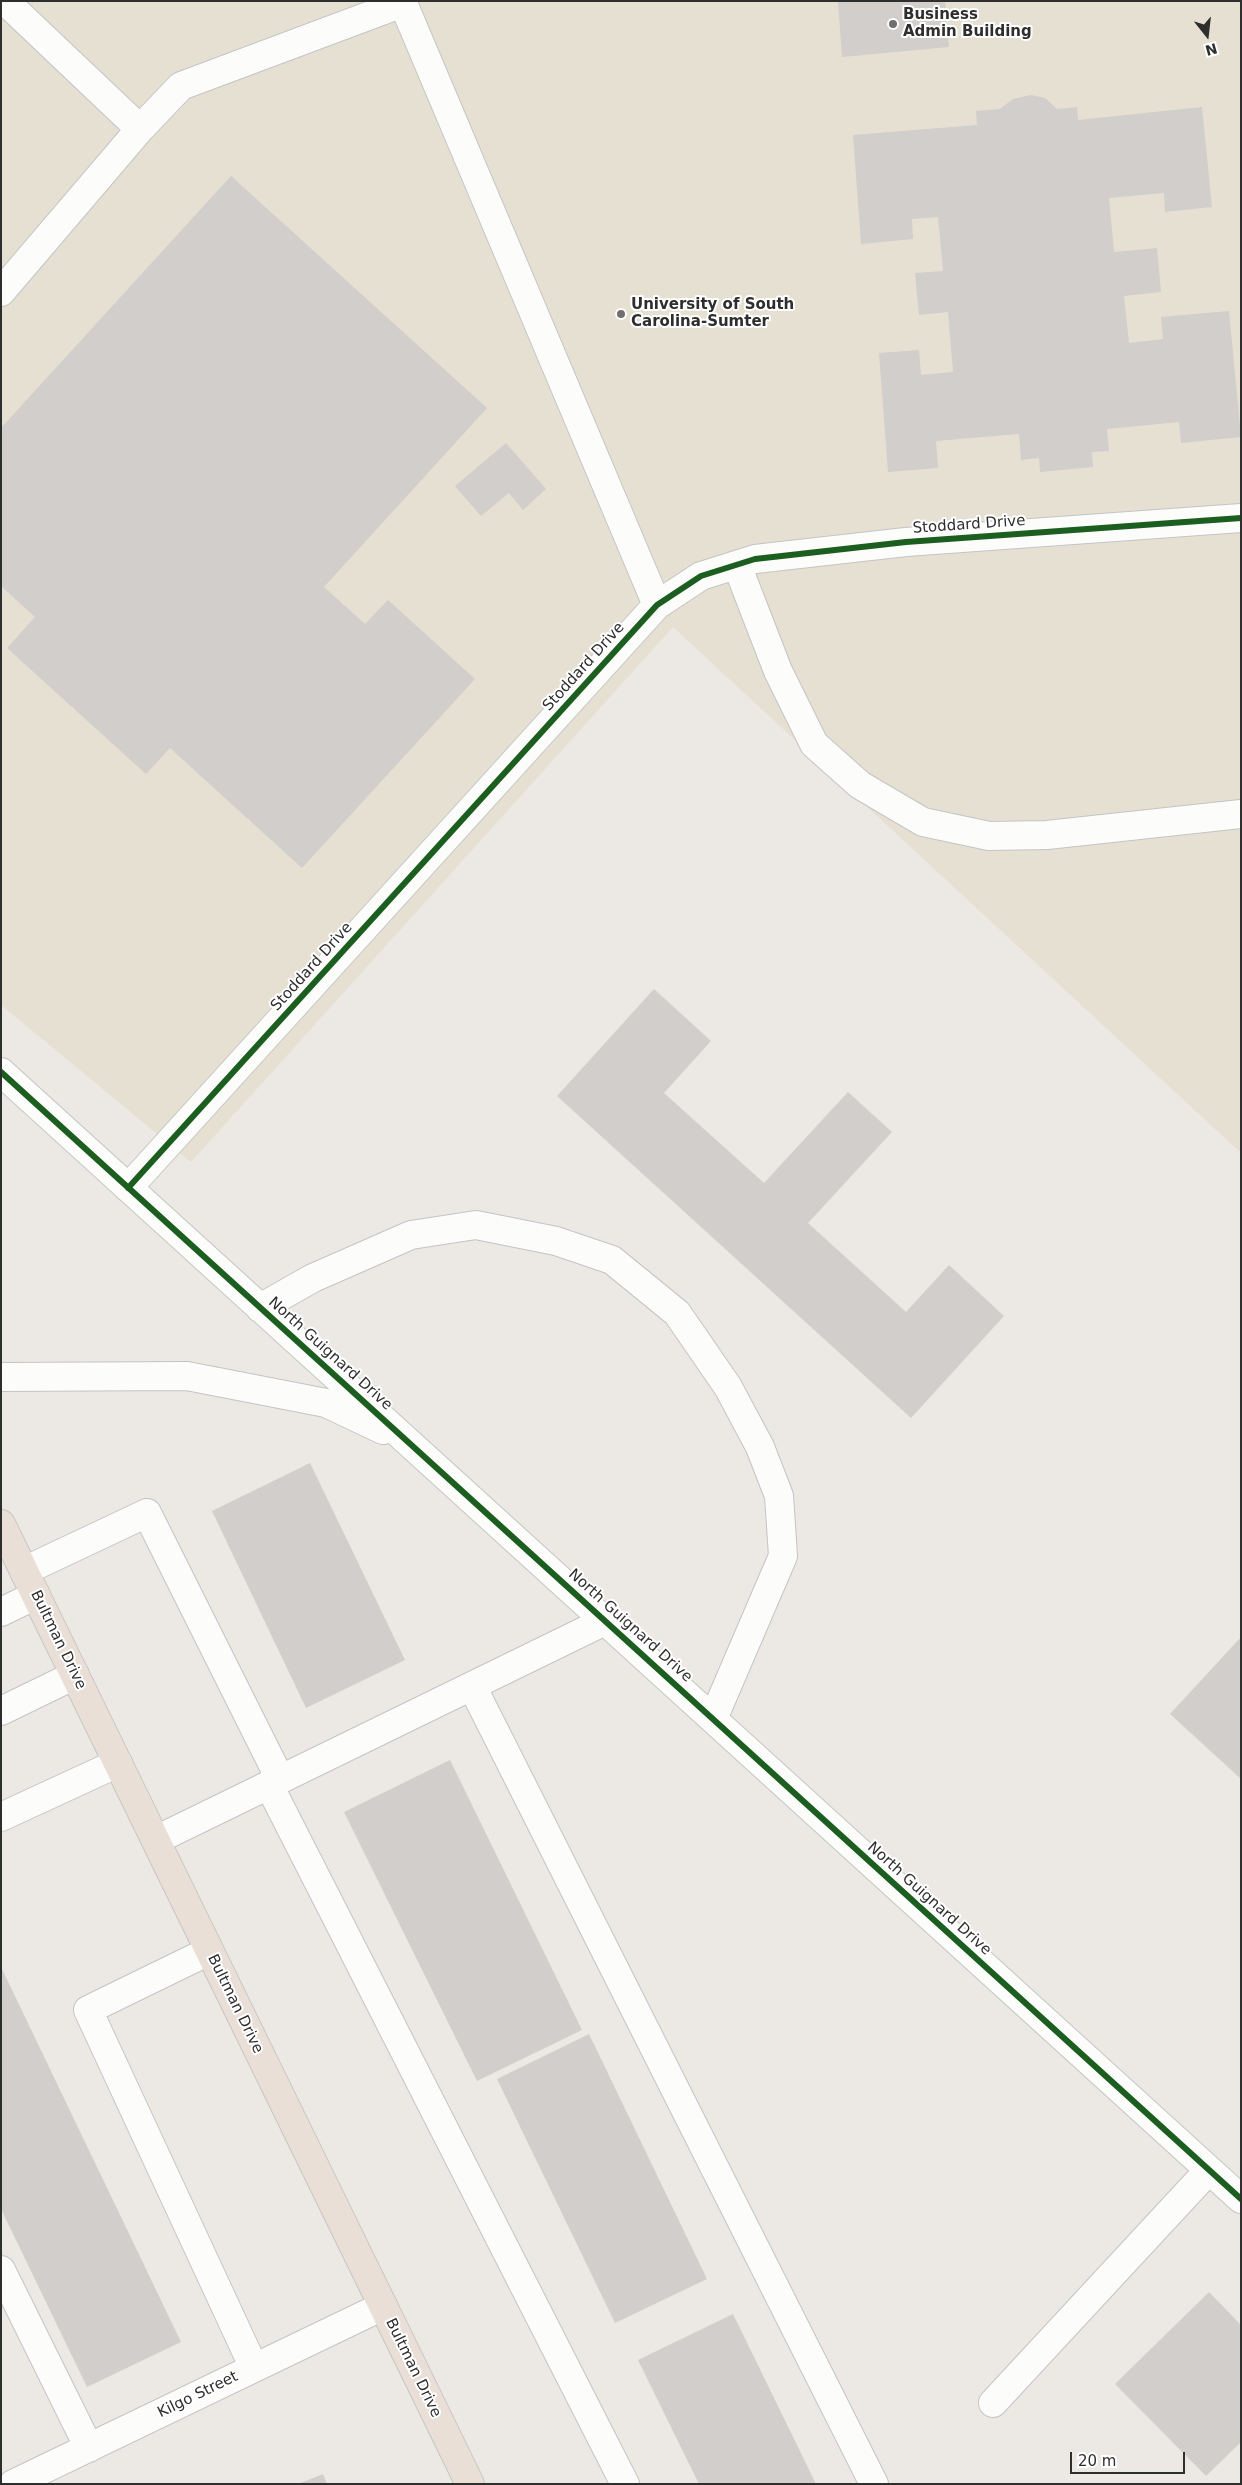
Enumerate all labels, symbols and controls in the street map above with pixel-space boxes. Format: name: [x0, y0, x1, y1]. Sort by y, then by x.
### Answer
place label: Business Admin Building: [903, 6, 1032, 41]
north arrow: [1182, 10, 1232, 60]
marker: Business Admin Building: [887, 18, 899, 30]
text: N: [1203, 40, 1219, 59]
place label: University of South Carolina-Sumter: [631, 296, 794, 331]
marker: University of South Carolina-Sumter: [615, 308, 627, 320]
street label: Stoddard Drive: [912, 512, 1026, 538]
street label: Stoddard Drive: [540, 619, 628, 715]
street label: Stoddard Drive: [268, 919, 356, 1015]
street label: North Guignard Drive: [264, 1294, 396, 1414]
street label: North Guignard Drive: [564, 1566, 696, 1686]
street label: Bultman Drive: [26, 1588, 90, 1692]
street label: North Guignard Drive: [863, 1839, 995, 1959]
street label: Bultman Drive: [203, 1952, 267, 2056]
street label: Bultman Drive: [381, 2316, 445, 2420]
street label: Kilgo Street: [155, 2368, 241, 2422]
scale bar: [1072, 2442, 1187, 2474]
text: 20 m: [1078, 2452, 1116, 2470]

